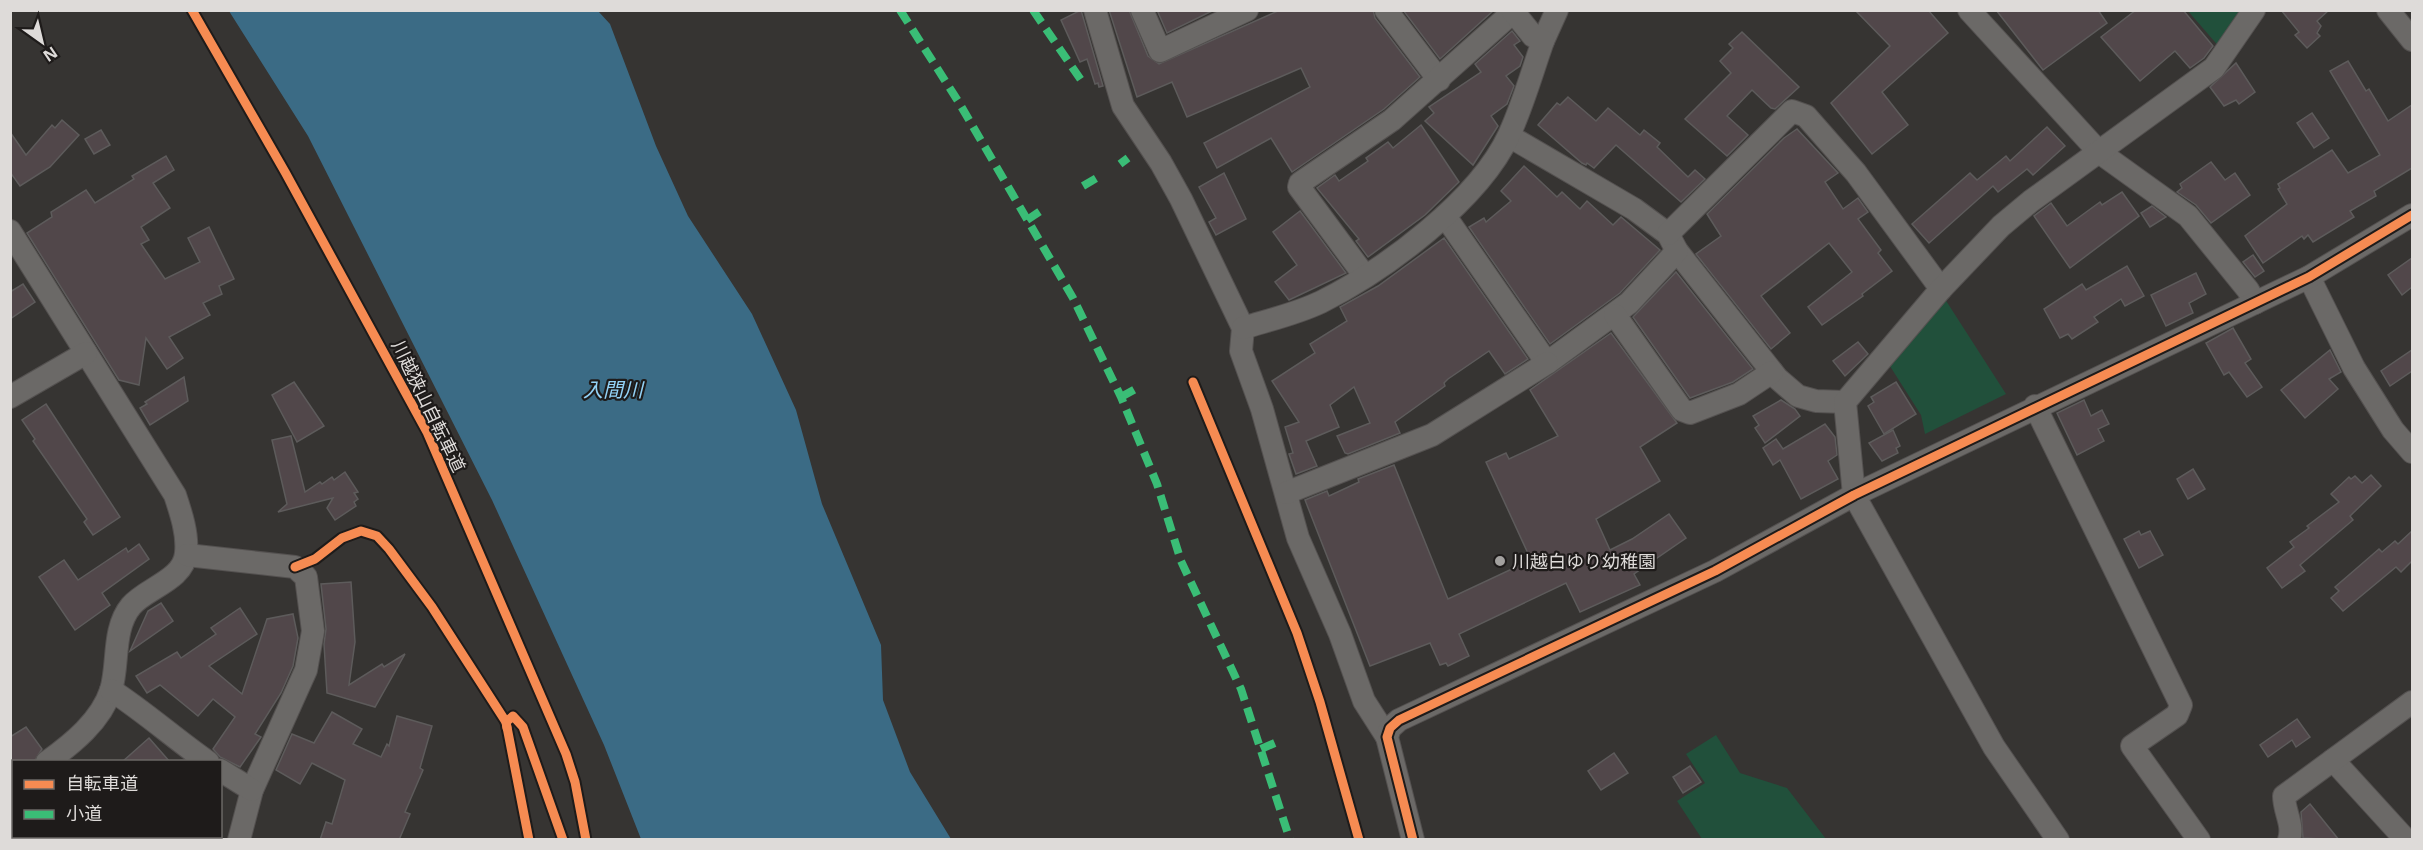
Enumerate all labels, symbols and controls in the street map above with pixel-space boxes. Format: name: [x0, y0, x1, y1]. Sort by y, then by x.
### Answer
north arrow: [12, 12, 72, 72]
text: N: [39, 42, 62, 67]
street label: 川越狭山自転車道: [387, 336, 471, 476]
water label: 入間川: [583, 376, 645, 403]
place label: 川越白ゆり幼稚園: [1512, 549, 1656, 573]
marker: 川越白ゆり幼稚園: [1493, 554, 1507, 568]
legend: [12, 760, 222, 838]
text: 自転車道: [66, 771, 138, 795]
text: 小道: [66, 801, 102, 825]

